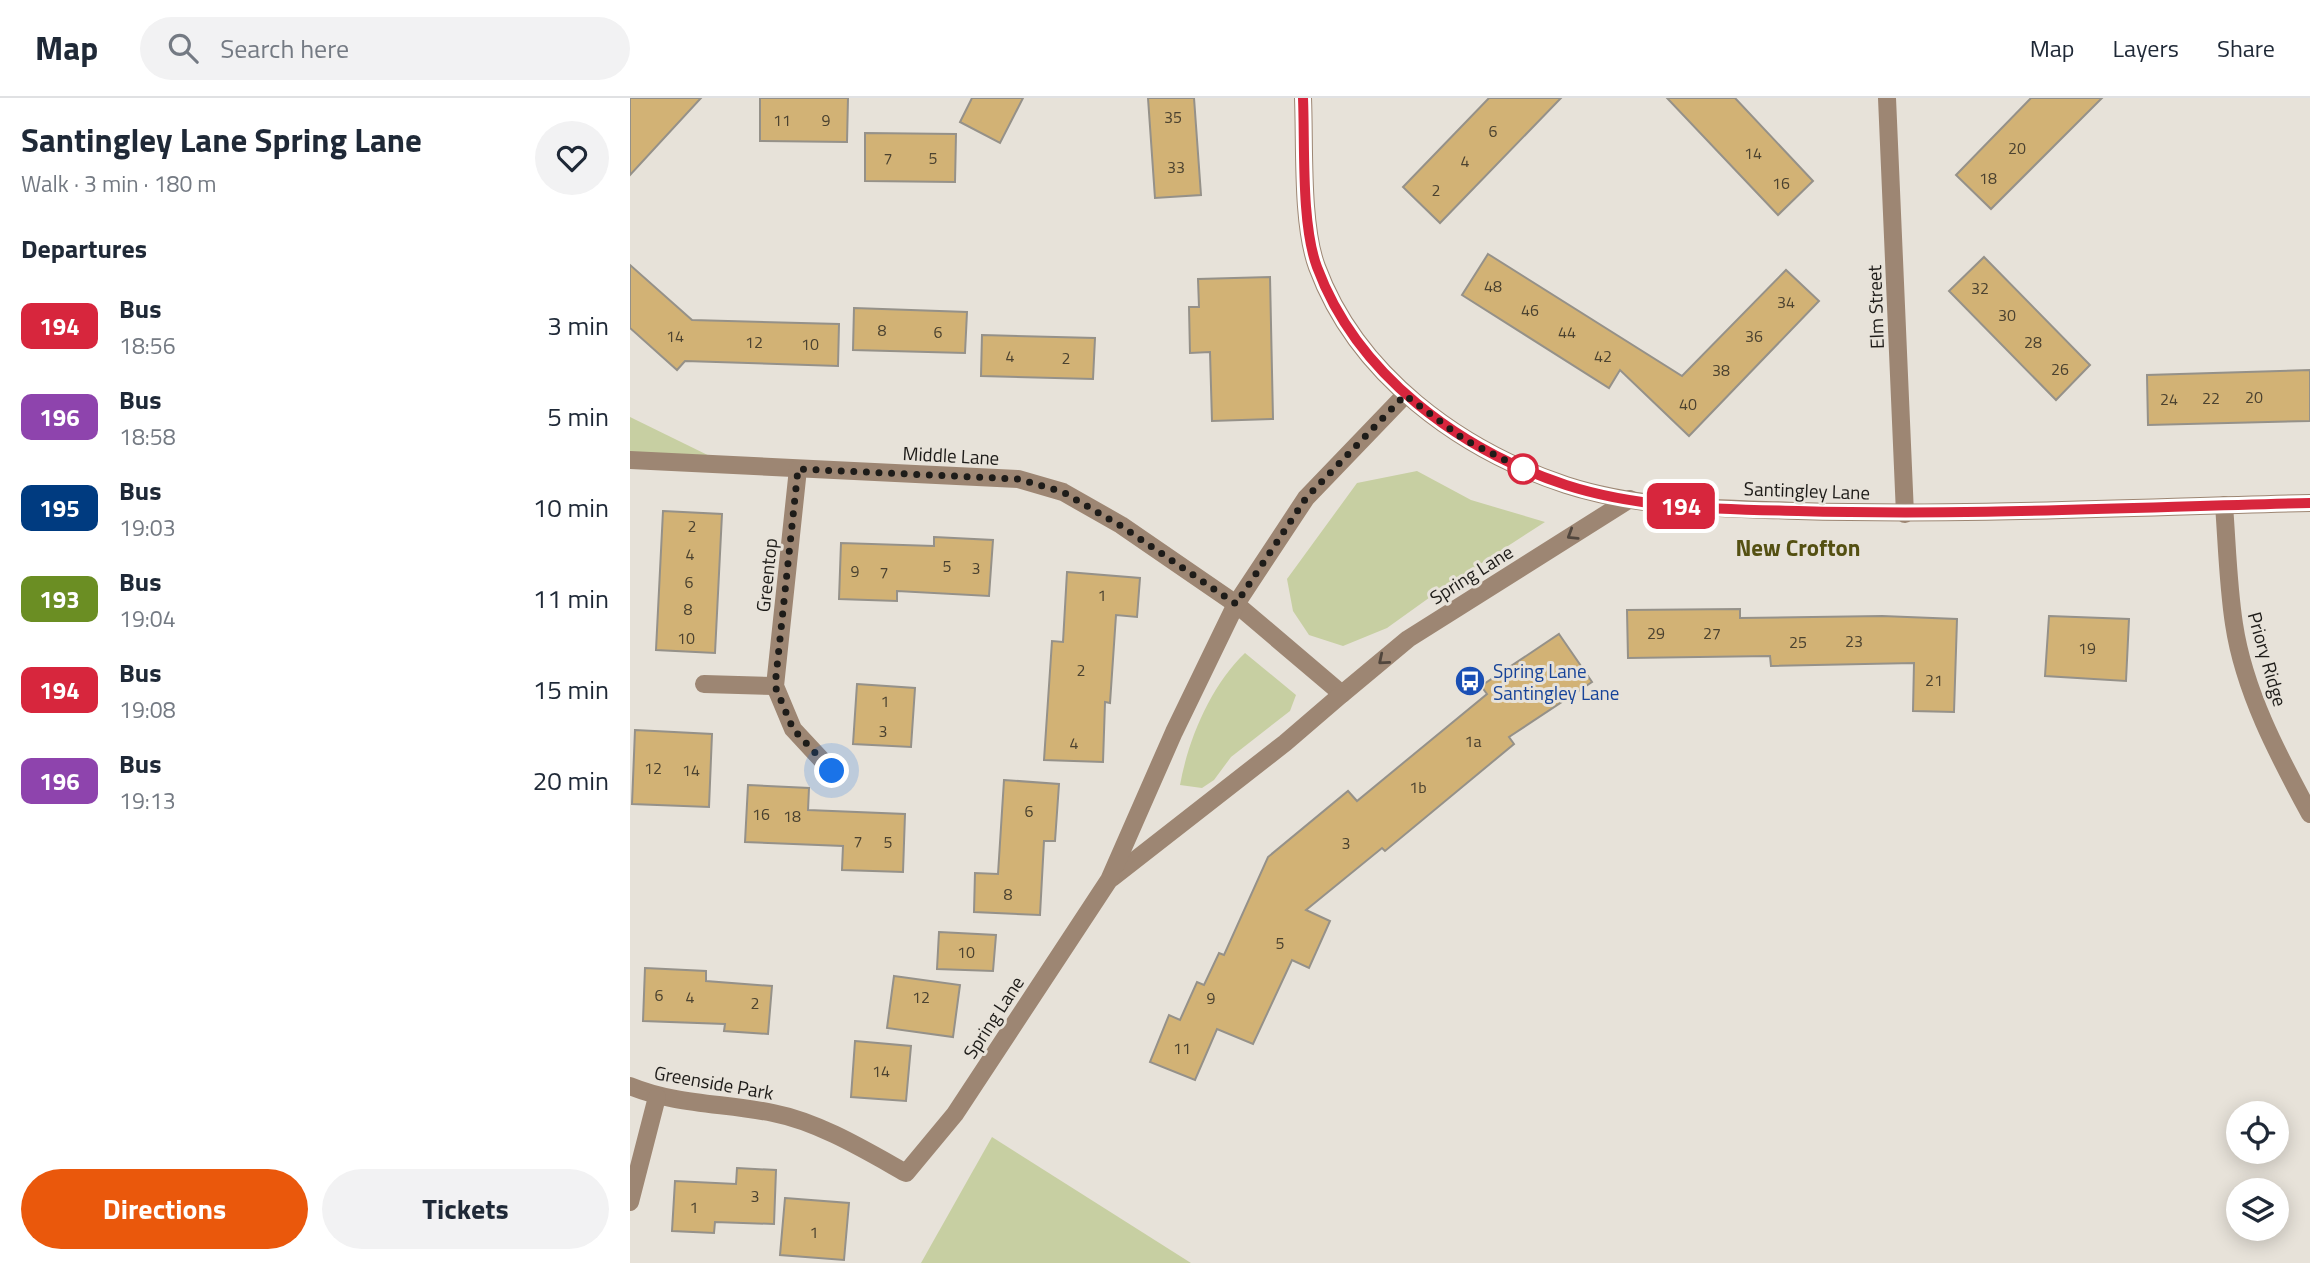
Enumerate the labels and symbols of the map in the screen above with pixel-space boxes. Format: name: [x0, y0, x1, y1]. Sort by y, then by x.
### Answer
house number: 35: [1164, 105, 1182, 129]
house number: 11: [773, 108, 791, 132]
house number: 9: [822, 108, 831, 132]
house number: 6: [1489, 119, 1498, 143]
house number: 20: [2008, 136, 2026, 160]
house number: 14: [1744, 141, 1762, 165]
house number: 7: [884, 146, 892, 170]
house number: 5: [929, 146, 938, 170]
house number: 4: [1461, 149, 1470, 173]
house number: 33: [1167, 155, 1185, 179]
house number: 18: [1979, 166, 1997, 190]
house number: 16: [1772, 171, 1790, 195]
house number: 2: [1432, 178, 1440, 202]
street label: Elm Street: [1859, 264, 1891, 349]
house number: 48: [1484, 274, 1502, 298]
house number: 32: [1971, 276, 1989, 300]
house number: 34: [1777, 290, 1795, 314]
house number: 46: [1521, 298, 1539, 322]
house number: 30: [1998, 303, 2016, 327]
house number: 8: [878, 318, 887, 342]
house number: 6: [934, 320, 943, 344]
house number: 44: [1558, 320, 1576, 344]
house number: 14: [666, 324, 684, 348]
house number: 36: [1745, 324, 1763, 348]
house number: 12: [745, 330, 763, 354]
house number: 28: [2024, 330, 2042, 354]
house number: 10: [801, 332, 819, 356]
house number: 4: [1006, 344, 1015, 368]
house number: 42: [1594, 344, 1612, 368]
house number: 2: [1062, 346, 1070, 370]
house number: 26: [2051, 357, 2069, 381]
house number: 38: [1712, 358, 1730, 382]
house number: 20: [2245, 385, 2263, 409]
house number: 22: [2202, 386, 2220, 410]
house number: 24: [2160, 387, 2178, 411]
house number: 40: [1679, 392, 1697, 416]
street label: Middle Lane: [902, 438, 1000, 472]
unlabelled marker: [1508, 454, 1538, 484]
street label: Santingley Lane: [1743, 473, 1871, 507]
line badge: 194: [1641, 483, 1721, 529]
house number: 2: [688, 514, 696, 538]
one-way arrow: [1567, 527, 1580, 540]
district label: New Crofton: [1735, 530, 1861, 565]
street label: Greentop: [748, 537, 784, 613]
street label: Spring Lane: [1424, 537, 1518, 611]
house number: 4: [686, 542, 695, 566]
house number: 5: [943, 554, 952, 578]
house number: 3: [972, 556, 980, 580]
house number: 9: [851, 559, 860, 583]
house number: 7: [880, 560, 888, 584]
house number: 6: [685, 570, 694, 594]
house number: 1: [1098, 583, 1106, 607]
house number: 8: [684, 597, 693, 621]
street label: Priory Ridge: [2241, 608, 2295, 710]
house number: 29: [1647, 621, 1665, 645]
house number: 27: [1703, 621, 1721, 645]
house number: 10: [677, 626, 695, 650]
house number: 23: [1845, 629, 1863, 653]
house number: 25: [1789, 630, 1807, 654]
house number: 19: [2078, 636, 2096, 660]
one-way arrow: [1378, 652, 1391, 664]
place label: Spring Lane Santingley Lane: [1493, 656, 1619, 707]
house number: 2: [1077, 658, 1085, 682]
bus stop icon: Spring Lane Santingley Lane: [1453, 664, 1487, 698]
house number: 21: [1925, 668, 1943, 692]
house number: 1: [881, 689, 889, 713]
house number: 3: [879, 719, 887, 743]
house number: 1a: [1465, 729, 1481, 753]
house number: 4: [1070, 731, 1079, 755]
your location: [814, 753, 849, 788]
house number: 12: [644, 756, 662, 780]
house number: 14: [682, 758, 700, 782]
house number: 1b: [1409, 775, 1427, 799]
house number: 6: [1025, 799, 1034, 823]
house number: 16: [752, 802, 770, 826]
house number: 18: [783, 804, 801, 828]
house number: 7: [854, 829, 862, 853]
house number: 5: [884, 830, 893, 854]
house number: 3: [1342, 831, 1350, 855]
house number: 8: [1004, 882, 1013, 906]
house number: 5: [1276, 931, 1285, 955]
house number: 10: [957, 940, 975, 964]
street label: Spring Lane: [955, 970, 1031, 1064]
house number: 6: [655, 983, 664, 1007]
house number: 4: [686, 985, 695, 1009]
house number: 12: [912, 985, 930, 1009]
house number: 9: [1207, 986, 1216, 1010]
house number: 2: [751, 991, 759, 1015]
house number: 11: [1173, 1036, 1191, 1060]
street label: Greenside Park: [652, 1057, 776, 1107]
house number: 14: [872, 1059, 890, 1083]
house number: 3: [751, 1184, 759, 1208]
house number: 1: [690, 1195, 698, 1219]
house number: 1: [810, 1220, 818, 1244]

